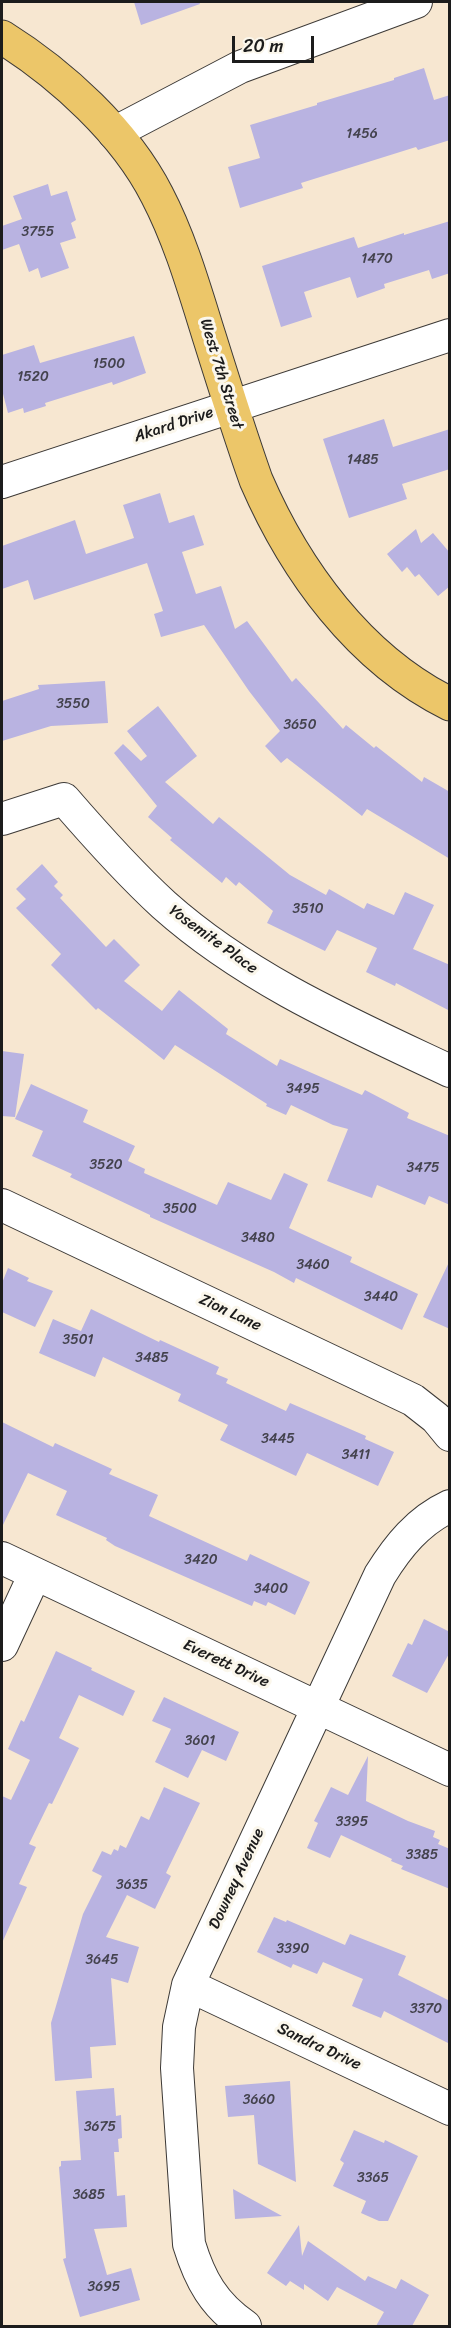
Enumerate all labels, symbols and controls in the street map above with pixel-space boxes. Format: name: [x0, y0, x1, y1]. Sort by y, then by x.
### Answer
scale bar: [235, 24, 318, 62]
text: 20 m: [243, 30, 283, 62]
house number: 1456: [346, 126, 378, 142]
house number: 3755: [22, 224, 54, 240]
house number: 1470: [361, 251, 393, 267]
street label: West 7th Street: [195, 317, 247, 431]
house number: 1500: [93, 356, 125, 372]
house number: 1520: [17, 369, 49, 385]
street label: Akard Drive: [132, 403, 216, 447]
house number: 1485: [347, 452, 379, 468]
house number: 3550: [56, 696, 90, 712]
house number: 3650: [283, 717, 317, 733]
street label: Yosemite Place: [165, 901, 261, 979]
house number: 3510: [292, 901, 324, 917]
house number: 3495: [286, 1081, 320, 1097]
house number: 3520: [89, 1157, 123, 1173]
house number: 3475: [407, 1160, 439, 1176]
house number: 3500: [163, 1201, 197, 1217]
house number: 3480: [241, 1230, 275, 1246]
house number: 3460: [296, 1257, 330, 1273]
house number: 3440: [364, 1289, 398, 1305]
street label: Zion Lane: [196, 1290, 264, 1336]
house number: 3501: [62, 1332, 94, 1348]
house number: 3485: [135, 1350, 169, 1366]
house number: 3445: [261, 1431, 295, 1447]
house number: 3411: [342, 1447, 370, 1463]
house number: 3420: [184, 1552, 218, 1568]
house number: 3400: [254, 1581, 288, 1597]
street label: Everett Drive: [180, 1636, 272, 1692]
house number: 3601: [185, 1733, 215, 1749]
house number: 3395: [336, 1814, 368, 1830]
street label: Downey Avenue: [205, 1826, 269, 1932]
house number: 3385: [406, 1847, 438, 1863]
house number: 3635: [116, 1877, 148, 1893]
house number: 3390: [277, 1941, 309, 1957]
house number: 3645: [86, 1952, 118, 1968]
house number: 3370: [410, 2001, 442, 2017]
street label: Sandra Drive: [274, 2019, 364, 2075]
house number: 3660: [243, 2092, 275, 2108]
house number: 3675: [84, 2119, 116, 2135]
house number: 3365: [357, 2170, 389, 2186]
house number: 3685: [73, 2187, 105, 2203]
house number: 3695: [88, 2279, 120, 2295]

